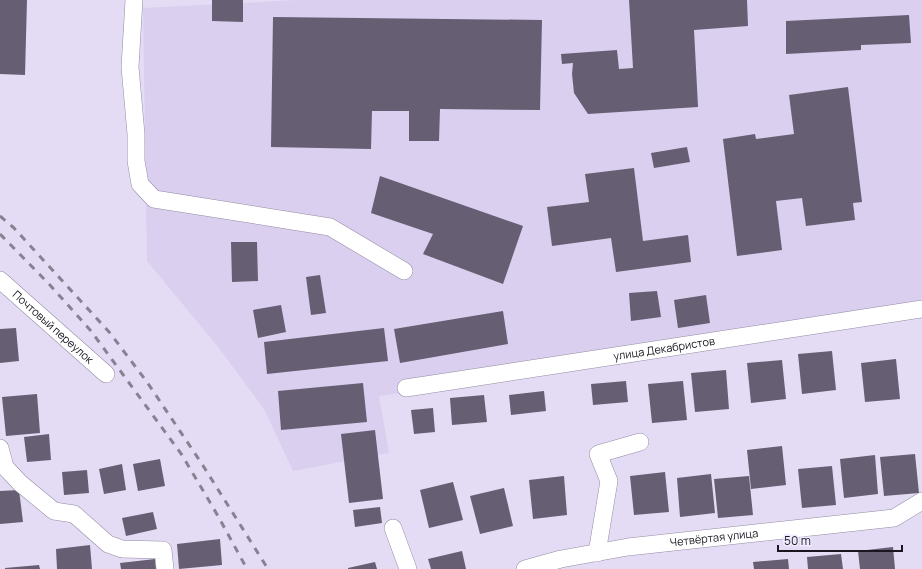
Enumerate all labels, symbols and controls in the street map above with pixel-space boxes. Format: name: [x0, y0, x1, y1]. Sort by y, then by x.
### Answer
street label: Почтовый переулок: [10, 287, 97, 367]
street label: улица Декабристов: [612, 333, 716, 363]
street label: Четвёртая улица: [669, 525, 759, 549]
scale bar: [778, 527, 902, 553]
text: 50 m: [784, 532, 811, 549]

